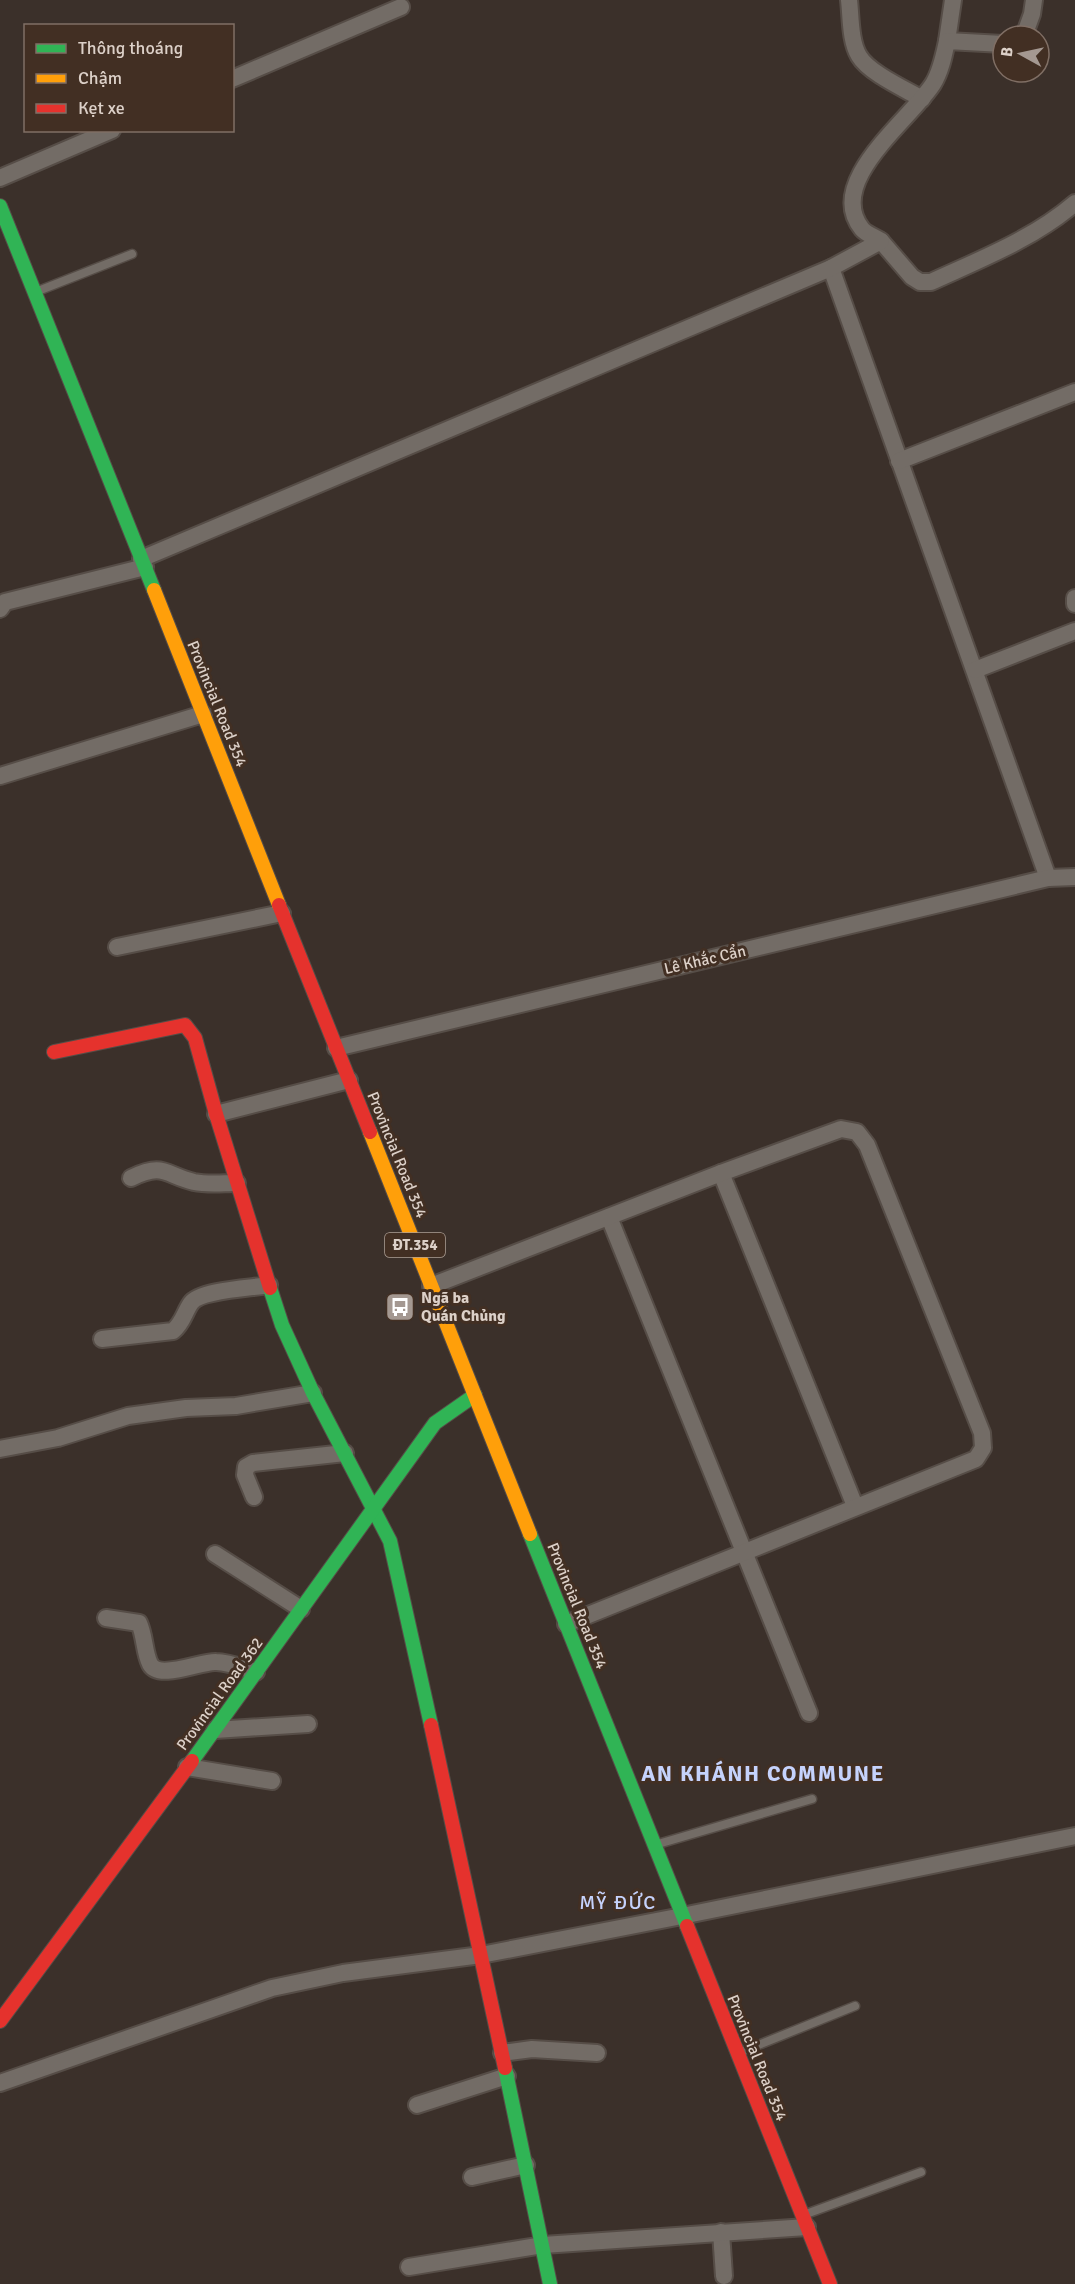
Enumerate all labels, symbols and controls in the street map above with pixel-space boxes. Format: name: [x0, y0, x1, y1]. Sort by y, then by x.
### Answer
legend: [24, 24, 234, 132]
north arrow: [991, 24, 1051, 84]
text: Thông thoáng: [78, 37, 183, 59]
text: B: [997, 46, 1018, 58]
text: Chậm: [78, 67, 122, 89]
text: Kẹt xe: [78, 97, 125, 119]
street label: Provincial Road 354: [182, 638, 252, 771]
street label: Lê Khắc Cẩn: [662, 941, 748, 979]
street label: Provincial Road 354: [362, 1089, 432, 1222]
road number: ĐT.354: [385, 1233, 445, 1257]
place label: Ngã ba Quán Chủng: [421, 1288, 506, 1326]
bus stop icon: Ngã ba Quán Chủng: [384, 1291, 416, 1323]
street label: Provincial Road 354: [542, 1540, 612, 1673]
street label: Provincial Road 362: [172, 1634, 268, 1754]
district label: AN KHÁNH COMMUNE: [641, 1760, 885, 1787]
district label: MỸ ĐỨC: [579, 1890, 657, 1915]
street label: Provincial Road 354: [722, 1992, 792, 2125]

